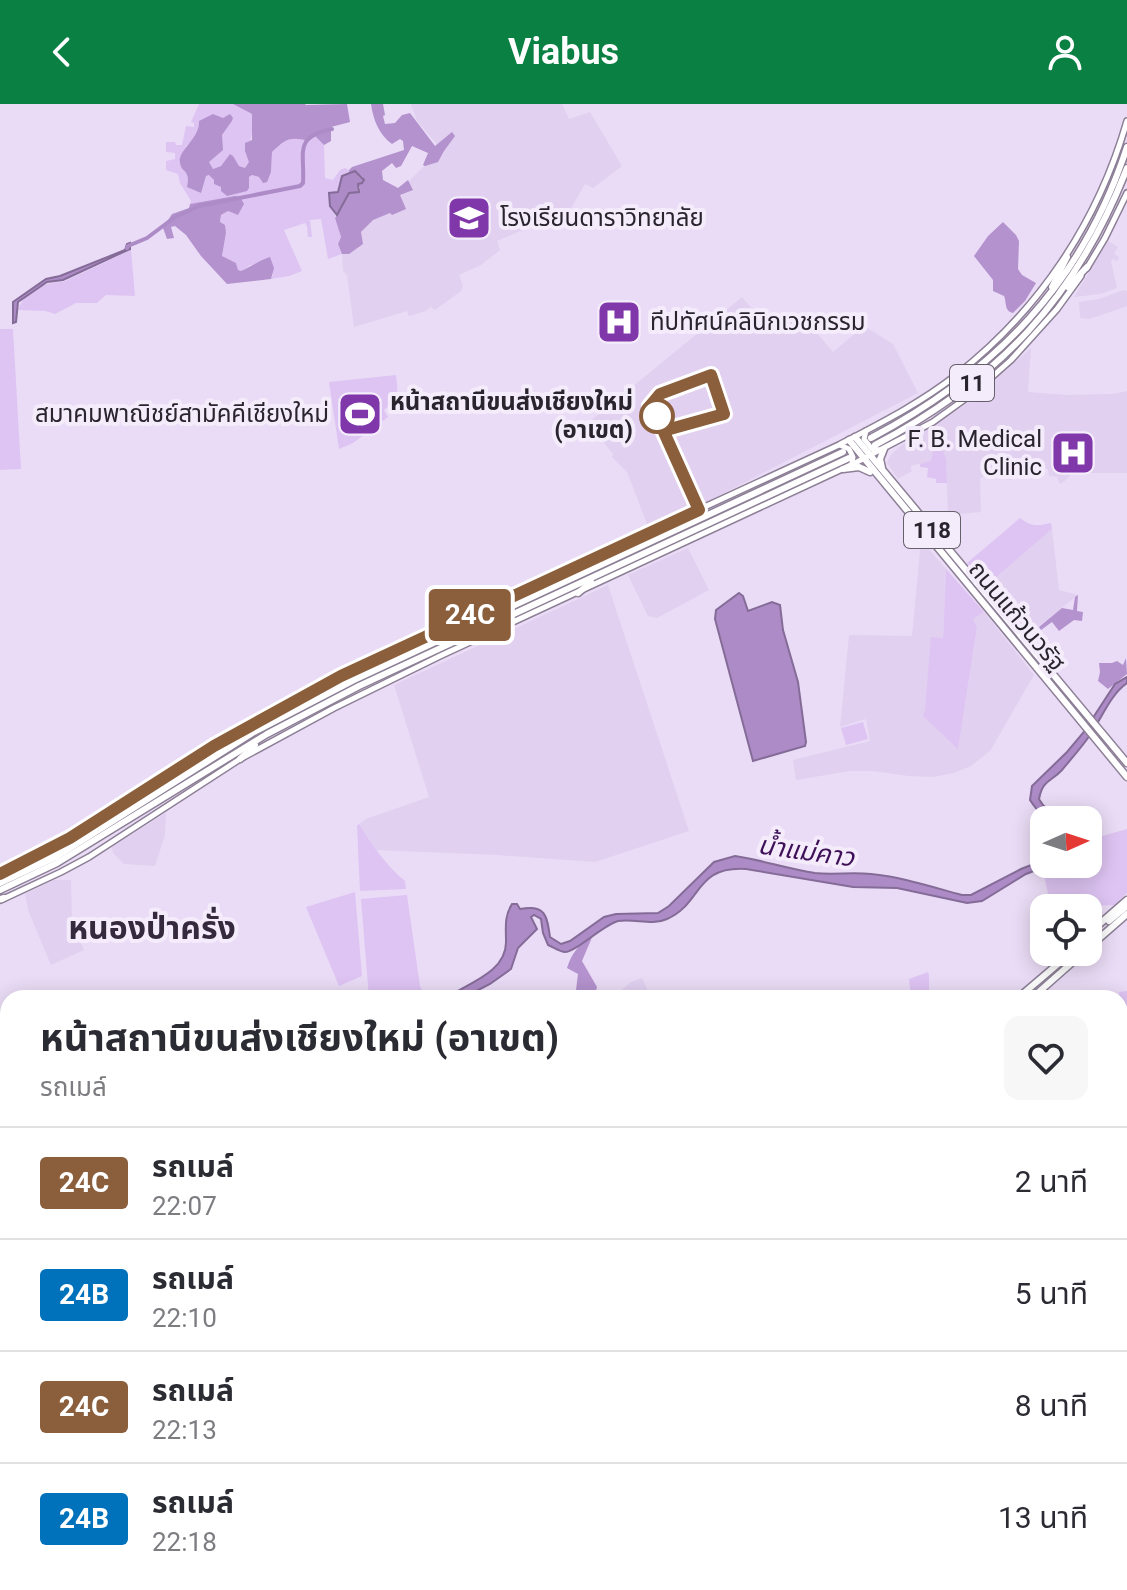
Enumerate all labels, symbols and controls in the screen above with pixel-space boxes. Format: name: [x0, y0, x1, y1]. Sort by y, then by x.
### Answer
icon: back: [40, 30, 84, 74]
icon: person: [1043, 30, 1087, 74]
text: Viabus: [508, 31, 619, 73]
school or university icon: โรงเรียนดาราวิทยาลัย: [445, 194, 493, 242]
place label: โรงเรียนดาราวิทยาลัย: [500, 204, 704, 232]
hospital icon: ทีปทัศน์คลินิกเวชกรรม: [595, 298, 643, 346]
place label: ทีปทัศน์คลินิกเวชกรรม: [650, 308, 866, 336]
road number: 11: [950, 365, 994, 401]
place label: หน้าสถานีขนส่งเชียงใหม่ (อาเขต): [390, 388, 633, 444]
sports icon: สมาคมพาณิชย์สามัคคีเชียงใหม่: [336, 390, 384, 438]
marker: หน้าสถานีขนส่งเชียงใหม่ (อาเขต): [640, 399, 674, 433]
place label: สมาคมพาณิชย์สามัคคีเชียงใหม่: [35, 400, 329, 428]
place label: F. B. Medical Clinic: [907, 425, 1042, 481]
hospital icon: F. B. Medical Clinic: [1049, 429, 1097, 477]
road number: 118: [904, 512, 960, 548]
street label: ถนนแก้วนวรัฐ: [963, 555, 1071, 677]
line badge: 24C: [424, 589, 516, 641]
text: 24C: [445, 598, 495, 631]
north arrow: [1030, 806, 1102, 878]
map controls: [1030, 806, 1102, 966]
water label: น้ำแม่คาว: [756, 826, 857, 873]
button: locate: [1030, 894, 1102, 966]
district label: หนองป่าครั่ง: [68, 906, 236, 947]
text: หน้าสถานีขนส่งเชียงใหม่ (อาเขต): [40, 1016, 559, 1060]
button: heart: [1004, 1016, 1088, 1100]
text: รถเมล์: [40, 1072, 107, 1102]
text: รถเมล์: [152, 1149, 234, 1184]
text: 2 นาที: [1015, 1164, 1088, 1199]
text: 24C: [59, 1166, 109, 1199]
text: 22:07: [152, 1191, 217, 1221]
text: รถเมล์: [152, 1261, 234, 1296]
text: 5 นาที: [1015, 1276, 1088, 1311]
text: 24B: [59, 1278, 109, 1311]
text: 22:10: [152, 1303, 217, 1333]
text: รถเมล์: [152, 1373, 234, 1408]
text: 8 นาที: [1015, 1388, 1088, 1423]
text: 24C: [59, 1390, 109, 1423]
text: 22:13: [152, 1415, 217, 1445]
text: รถเมล์: [152, 1485, 234, 1520]
text: 13 นาที: [998, 1500, 1088, 1535]
text: 24B: [59, 1502, 109, 1535]
text: 22:18: [152, 1527, 217, 1557]

